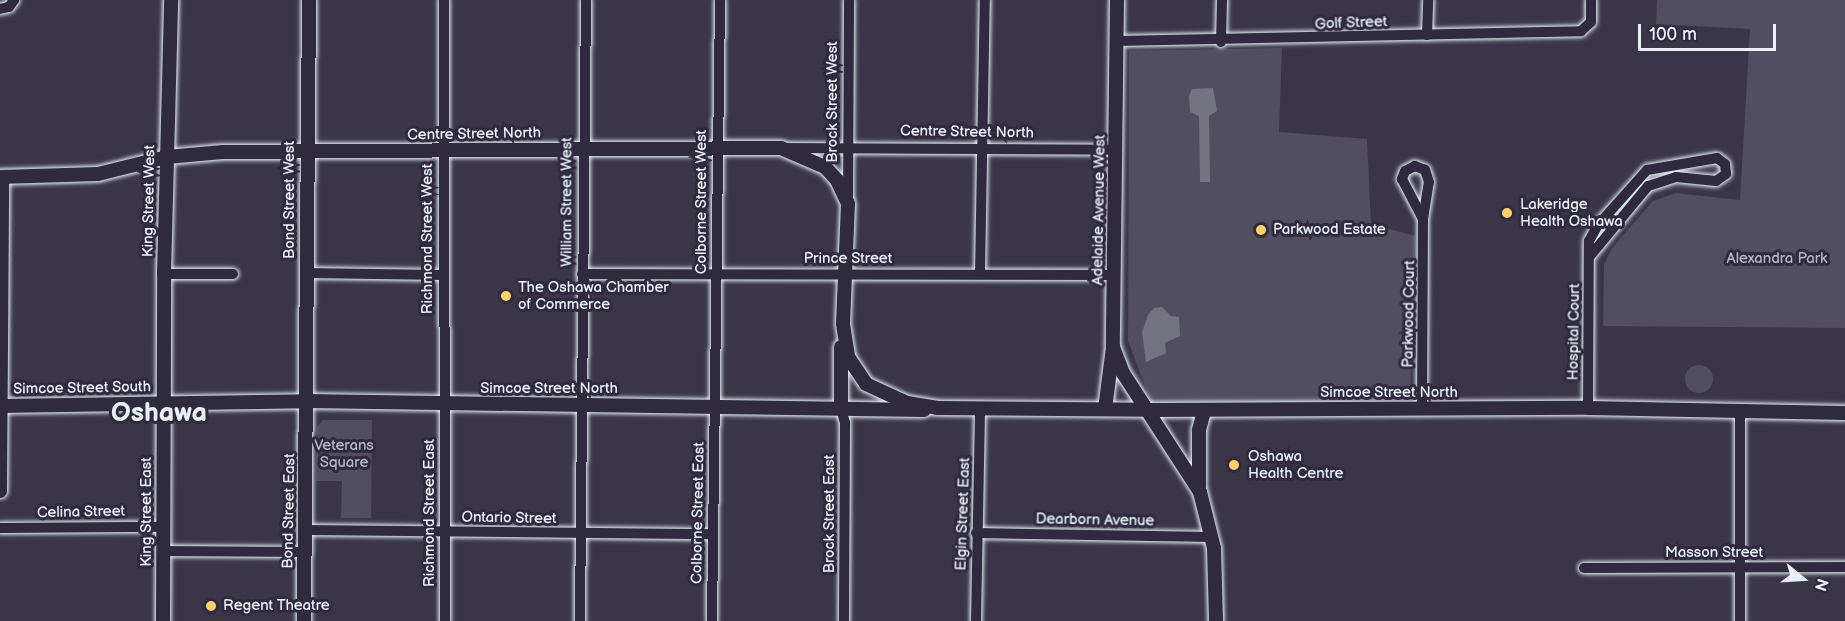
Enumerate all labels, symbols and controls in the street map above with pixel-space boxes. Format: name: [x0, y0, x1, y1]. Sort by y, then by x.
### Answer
scale bar: [1641, 12, 1779, 50]
street label: Golf Street: [1314, 13, 1388, 33]
text: 100 m: [1649, 24, 1697, 45]
street label: Brock Street West: [824, 41, 842, 163]
street label: Centre Street North: [900, 122, 1034, 142]
street label: Centre Street North: [407, 124, 541, 144]
street label: Colborne Street West: [693, 129, 711, 275]
street label: Adelaide Avenue West: [1089, 134, 1109, 286]
street label: William Street West: [558, 137, 576, 267]
street label: Bond Street West: [281, 141, 299, 259]
street label: King Street West: [139, 144, 159, 258]
street label: Richmond Street West: [419, 163, 437, 315]
place label: Lakeridge Health Oshawa: [1520, 195, 1623, 230]
marker: Lakeridge Health Oshawa: [1498, 204, 1516, 222]
place label: Parkwood Estate: [1273, 221, 1386, 239]
marker: Parkwood Estate: [1254, 223, 1268, 237]
street label: Prince Street: [804, 250, 892, 268]
park label: Alexandra Park: [1727, 250, 1827, 268]
street label: Parkwood Court: [1399, 260, 1419, 368]
place label: The Oshawa Chamber of Commerce: [518, 278, 669, 313]
street label: Hospital Court: [1564, 283, 1584, 381]
marker: The Oshawa Chamber of Commerce: [499, 289, 513, 303]
street label: Simcoe Street South: [13, 378, 151, 398]
street label: Simcoe Street North: [480, 380, 618, 398]
street label: Simcoe Street North: [1320, 384, 1458, 402]
district label: Oshawa: [111, 398, 207, 430]
park label: Veterans Square: [314, 436, 374, 471]
street label: Richmond Street East: [421, 439, 439, 587]
street label: Colborne Street East: [688, 442, 708, 584]
place label: Oshawa Health Centre: [1248, 447, 1343, 482]
street label: Bond Street East: [279, 453, 299, 569]
street label: Brock Street East: [821, 455, 839, 573]
marker: Oshawa Health Centre: [1225, 456, 1243, 474]
street label: King Street East: [138, 457, 156, 567]
street label: Elgin Street East: [952, 457, 974, 571]
street label: Celina Street: [37, 502, 125, 522]
street label: Ontario Street: [461, 508, 557, 528]
street label: Dearborn Avenue: [1035, 510, 1155, 530]
street label: Masson Street: [1665, 544, 1763, 562]
north arrow: [1773, 549, 1833, 609]
text: N: [1810, 576, 1831, 593]
place label: Regent Theatre: [223, 597, 330, 615]
marker: Regent Theatre: [204, 599, 218, 613]

